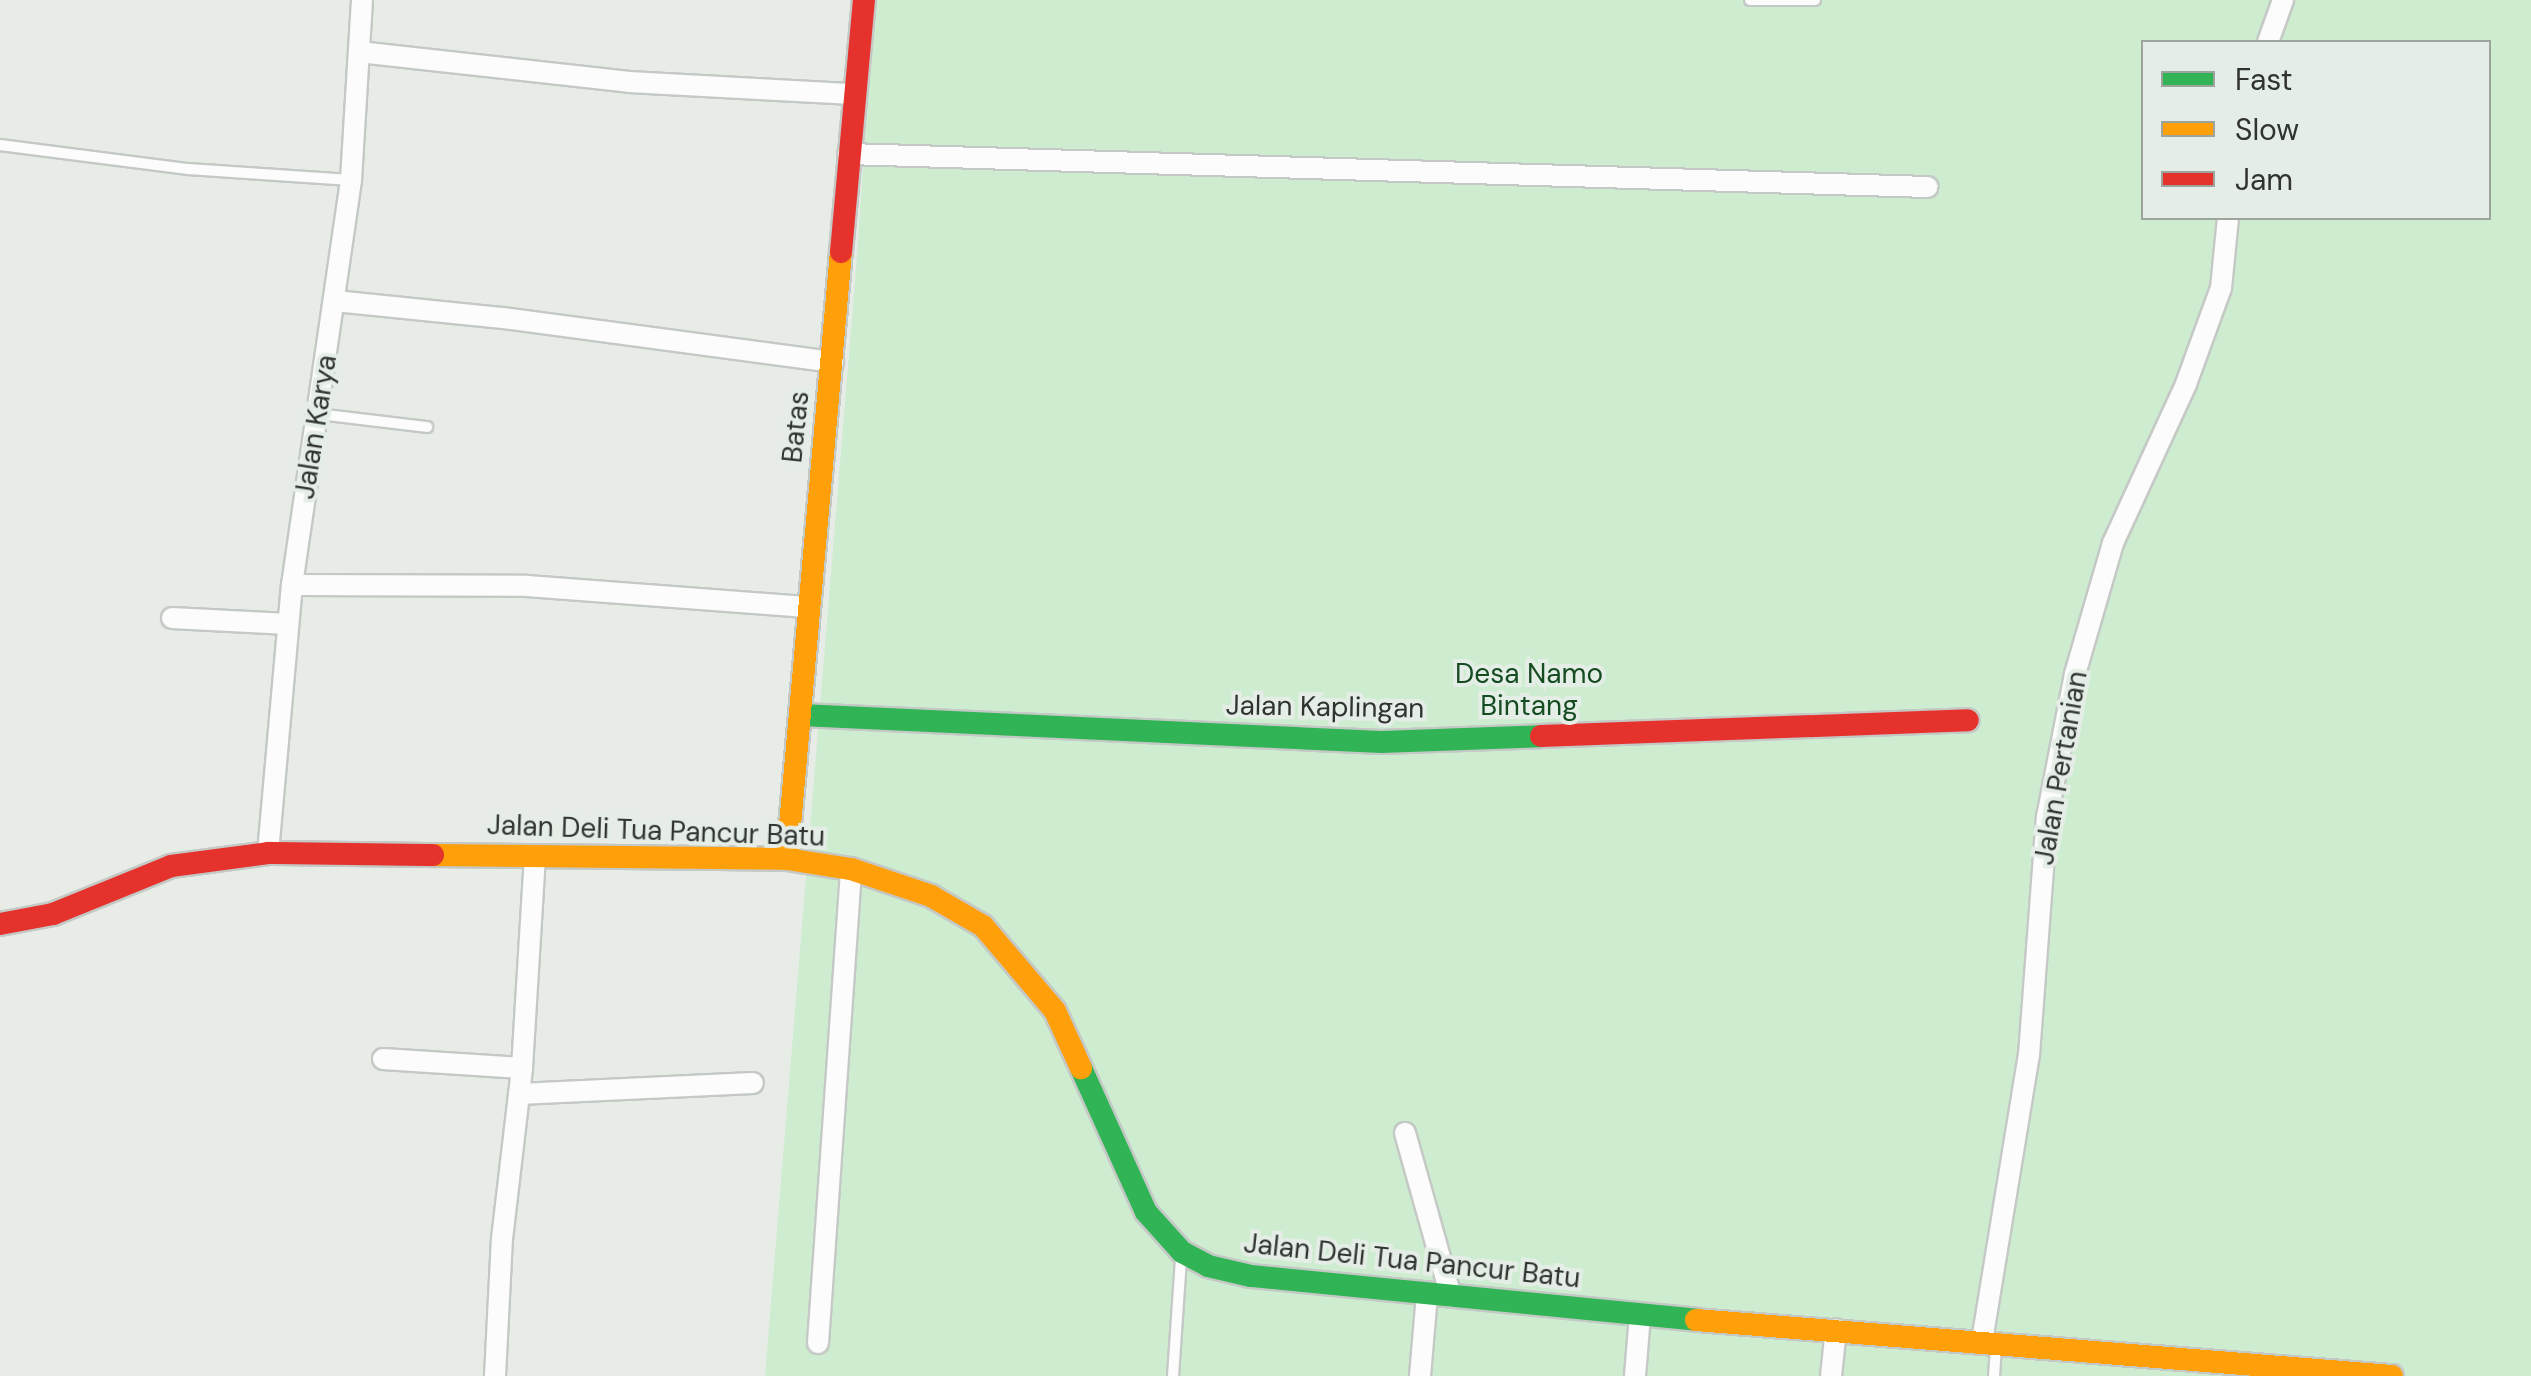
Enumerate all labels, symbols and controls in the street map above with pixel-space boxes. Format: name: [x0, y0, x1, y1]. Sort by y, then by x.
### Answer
legend: [2141, 40, 2491, 220]
text: Fast: [2235, 60, 2293, 99]
text: Slow: [2235, 110, 2299, 149]
text: Jam: [2235, 160, 2293, 199]
street label: Jalan Karya: [288, 353, 344, 501]
street label: Batas: [776, 389, 816, 465]
park label: Desa Namo Bintang: [1455, 657, 1603, 723]
street label: Jalan Pertanian: [2027, 668, 2095, 868]
street label: Jalan Kaplingan: [1225, 688, 1425, 726]
street label: Jalan Deli Tua Pancur Batu: [486, 808, 826, 854]
street label: Jalan Deli Tua Pancur Batu: [1242, 1227, 1582, 1295]

